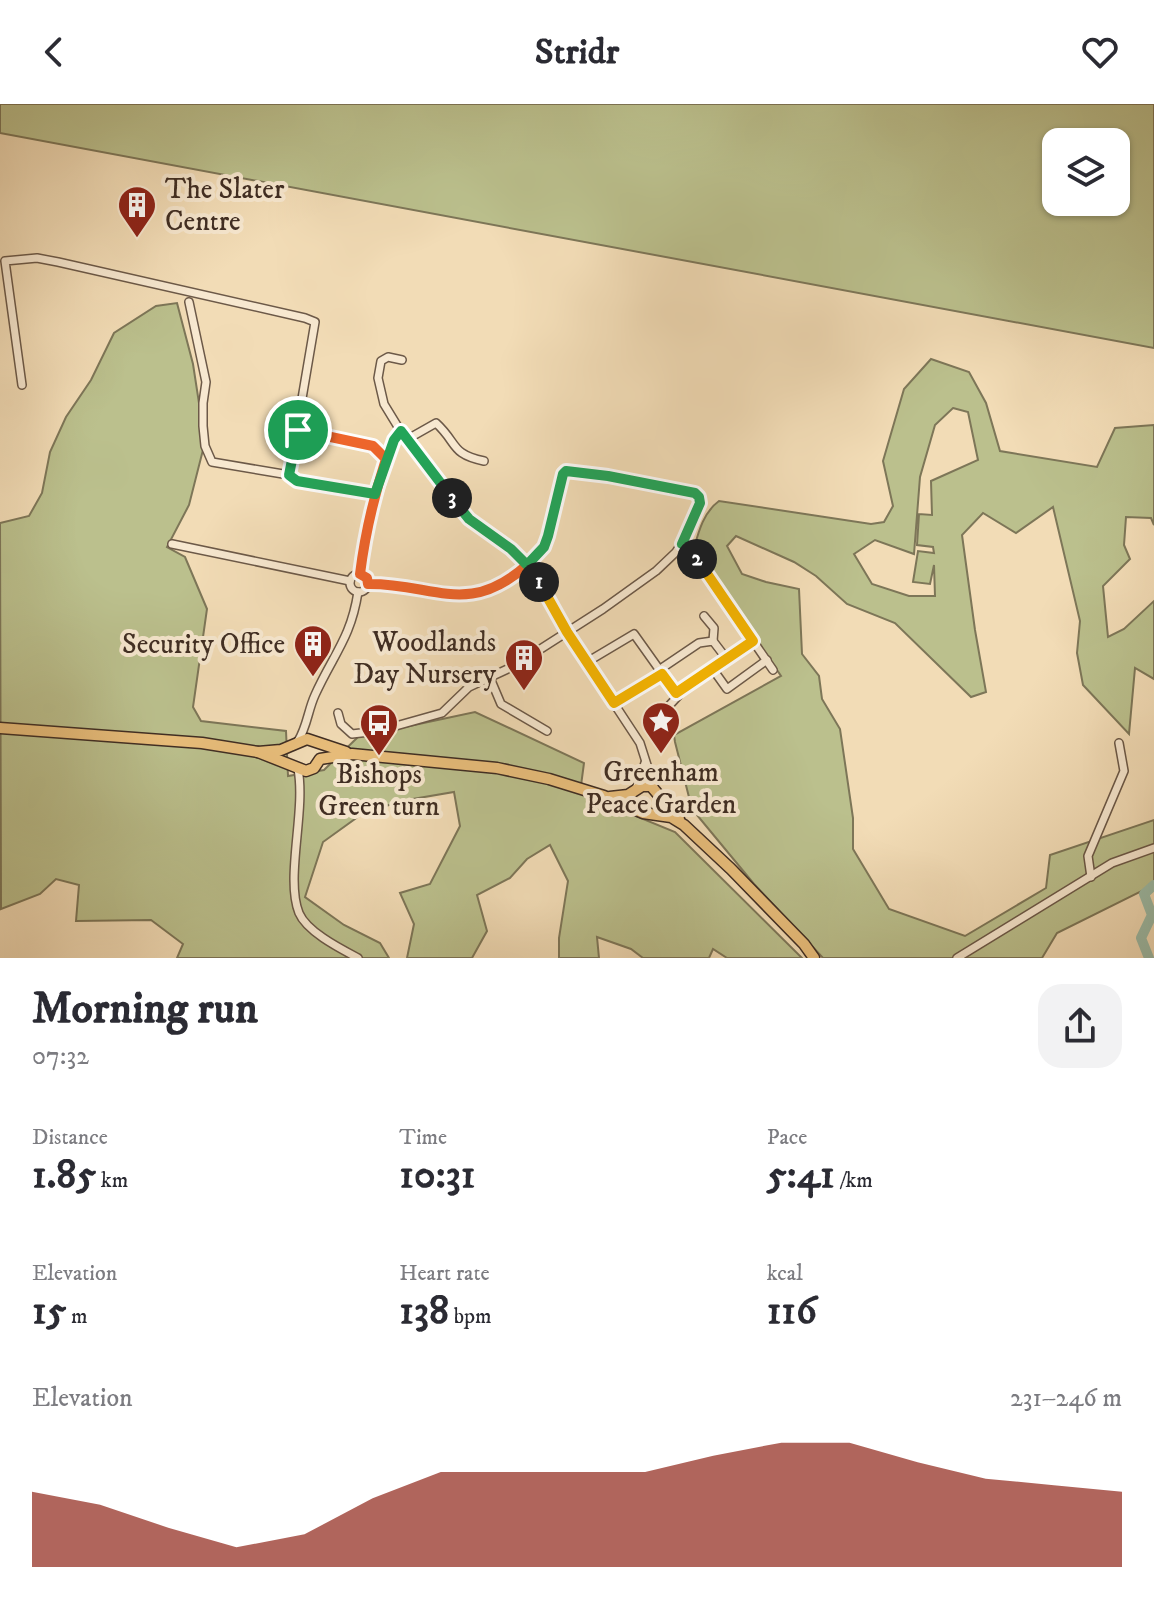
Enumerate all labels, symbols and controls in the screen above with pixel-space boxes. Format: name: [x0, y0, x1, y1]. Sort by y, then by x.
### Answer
icon: back: [32, 30, 76, 74]
text: Stridr: [535, 30, 619, 75]
icon: heart: [1078, 30, 1122, 74]
map controls: [1042, 128, 1130, 216]
button: layers: [1042, 128, 1130, 216]
place label: The Slater Centre: [165, 172, 285, 239]
building icon: The Slater Centre: [116, 184, 158, 239]
pin: [264, 396, 332, 464]
icon: arrive: [276, 408, 320, 452]
pin: 3: [432, 478, 472, 518]
text: 3: [448, 484, 456, 511]
pin: 2: [677, 539, 717, 579]
text: 2: [692, 545, 702, 572]
pin: 1: [519, 562, 559, 602]
text: 1: [535, 568, 543, 595]
building icon: Security Office: [292, 623, 334, 678]
place label: Woodlands Day Nursery: [353, 625, 497, 692]
place label: Security Office: [122, 627, 285, 662]
building icon: Woodlands Day Nursery: [503, 637, 545, 692]
place icon: Greenham Peace Garden: [640, 700, 682, 755]
bus stop icon: Bishops Green turn: [358, 702, 400, 757]
place label: Greenham Peace Garden: [585, 755, 737, 822]
place label: Bishops Green turn: [318, 757, 440, 824]
text: Morning run: [32, 982, 258, 1037]
button: share: [1038, 984, 1122, 1068]
text: 07:32: [32, 1040, 89, 1073]
text: Distance: [32, 1124, 108, 1151]
text: Time: [399, 1124, 447, 1151]
text: Pace: [767, 1124, 807, 1151]
text: 1.85: [32, 1151, 96, 1201]
text: 10:31: [399, 1151, 475, 1201]
text: 5:41: [767, 1151, 835, 1201]
text: km: [96, 1167, 128, 1194]
text: /km: [835, 1167, 873, 1194]
text: Elevation: [32, 1260, 117, 1287]
text: Heart rate: [399, 1260, 490, 1287]
text: kcal: [767, 1260, 803, 1287]
text: 15: [32, 1287, 66, 1337]
text: 138: [399, 1287, 449, 1337]
text: 116: [767, 1287, 817, 1337]
text: m: [66, 1303, 88, 1330]
text: bpm: [449, 1303, 492, 1330]
text: Elevation: [32, 1382, 133, 1415]
text: 231–246 m: [1010, 1382, 1122, 1415]

